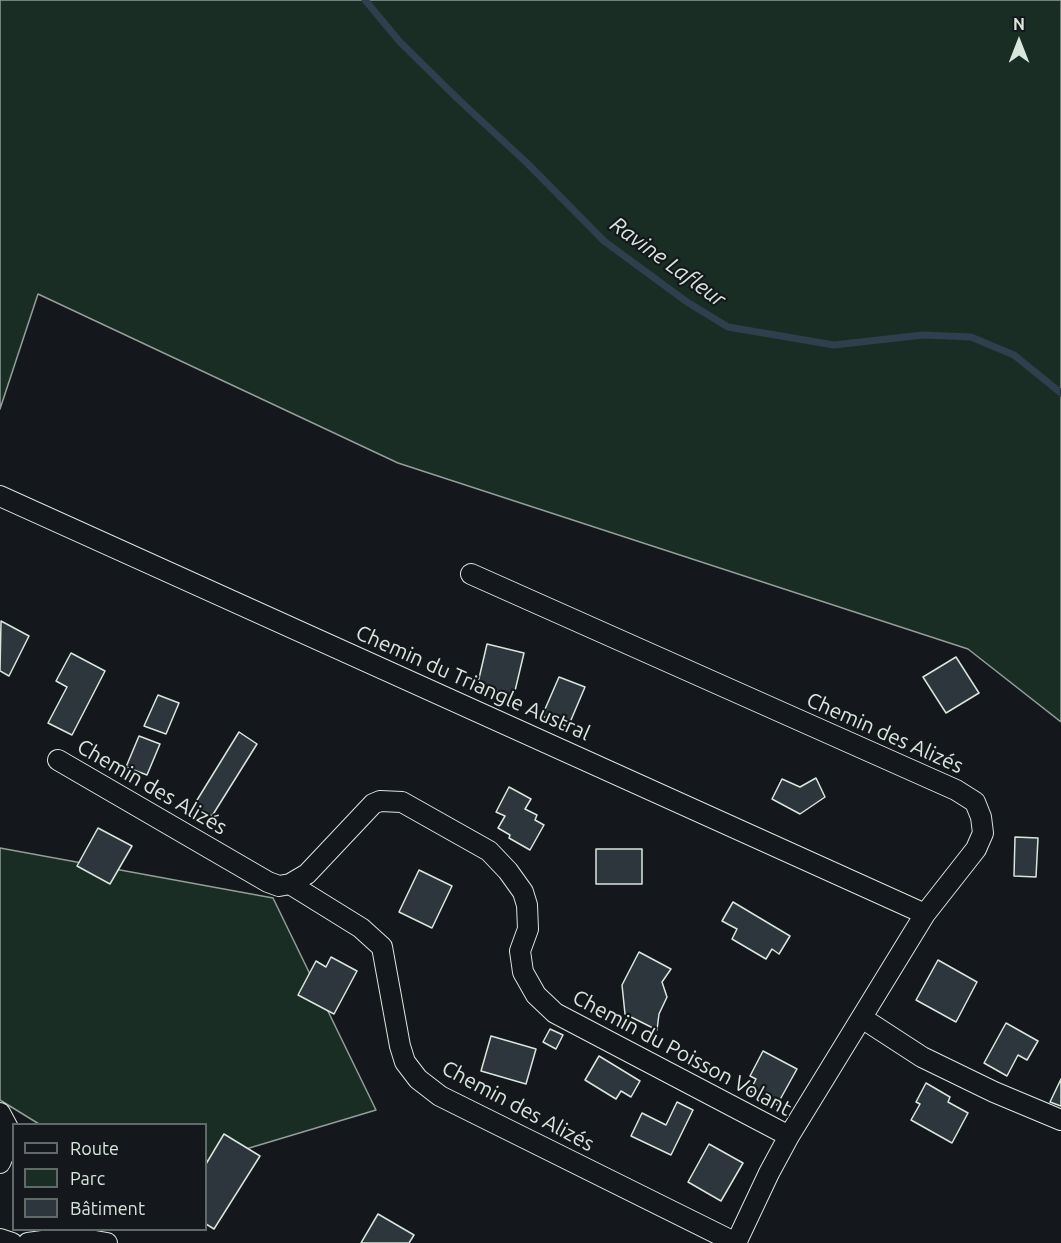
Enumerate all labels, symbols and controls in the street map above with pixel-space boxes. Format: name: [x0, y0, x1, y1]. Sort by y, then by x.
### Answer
north arrow: [989, 12, 1049, 72]
text: N: [1013, 15, 1025, 33]
water label: Ravine Lafleur: [605, 211, 731, 313]
street label: Chemin du Triangle Austral: [352, 620, 594, 746]
street label: Chemin des Alizés: [803, 687, 967, 779]
street label: Chemin des Alizés: [73, 734, 231, 840]
street label: Chemin du Poisson Volant: [568, 985, 796, 1121]
street label: Chemin des Alizés: [438, 1055, 598, 1157]
legend: [12, 1123, 207, 1231]
text: Route: [70, 1138, 119, 1158]
text: Parc: [70, 1168, 105, 1188]
text: Bâtiment: [70, 1198, 145, 1218]

